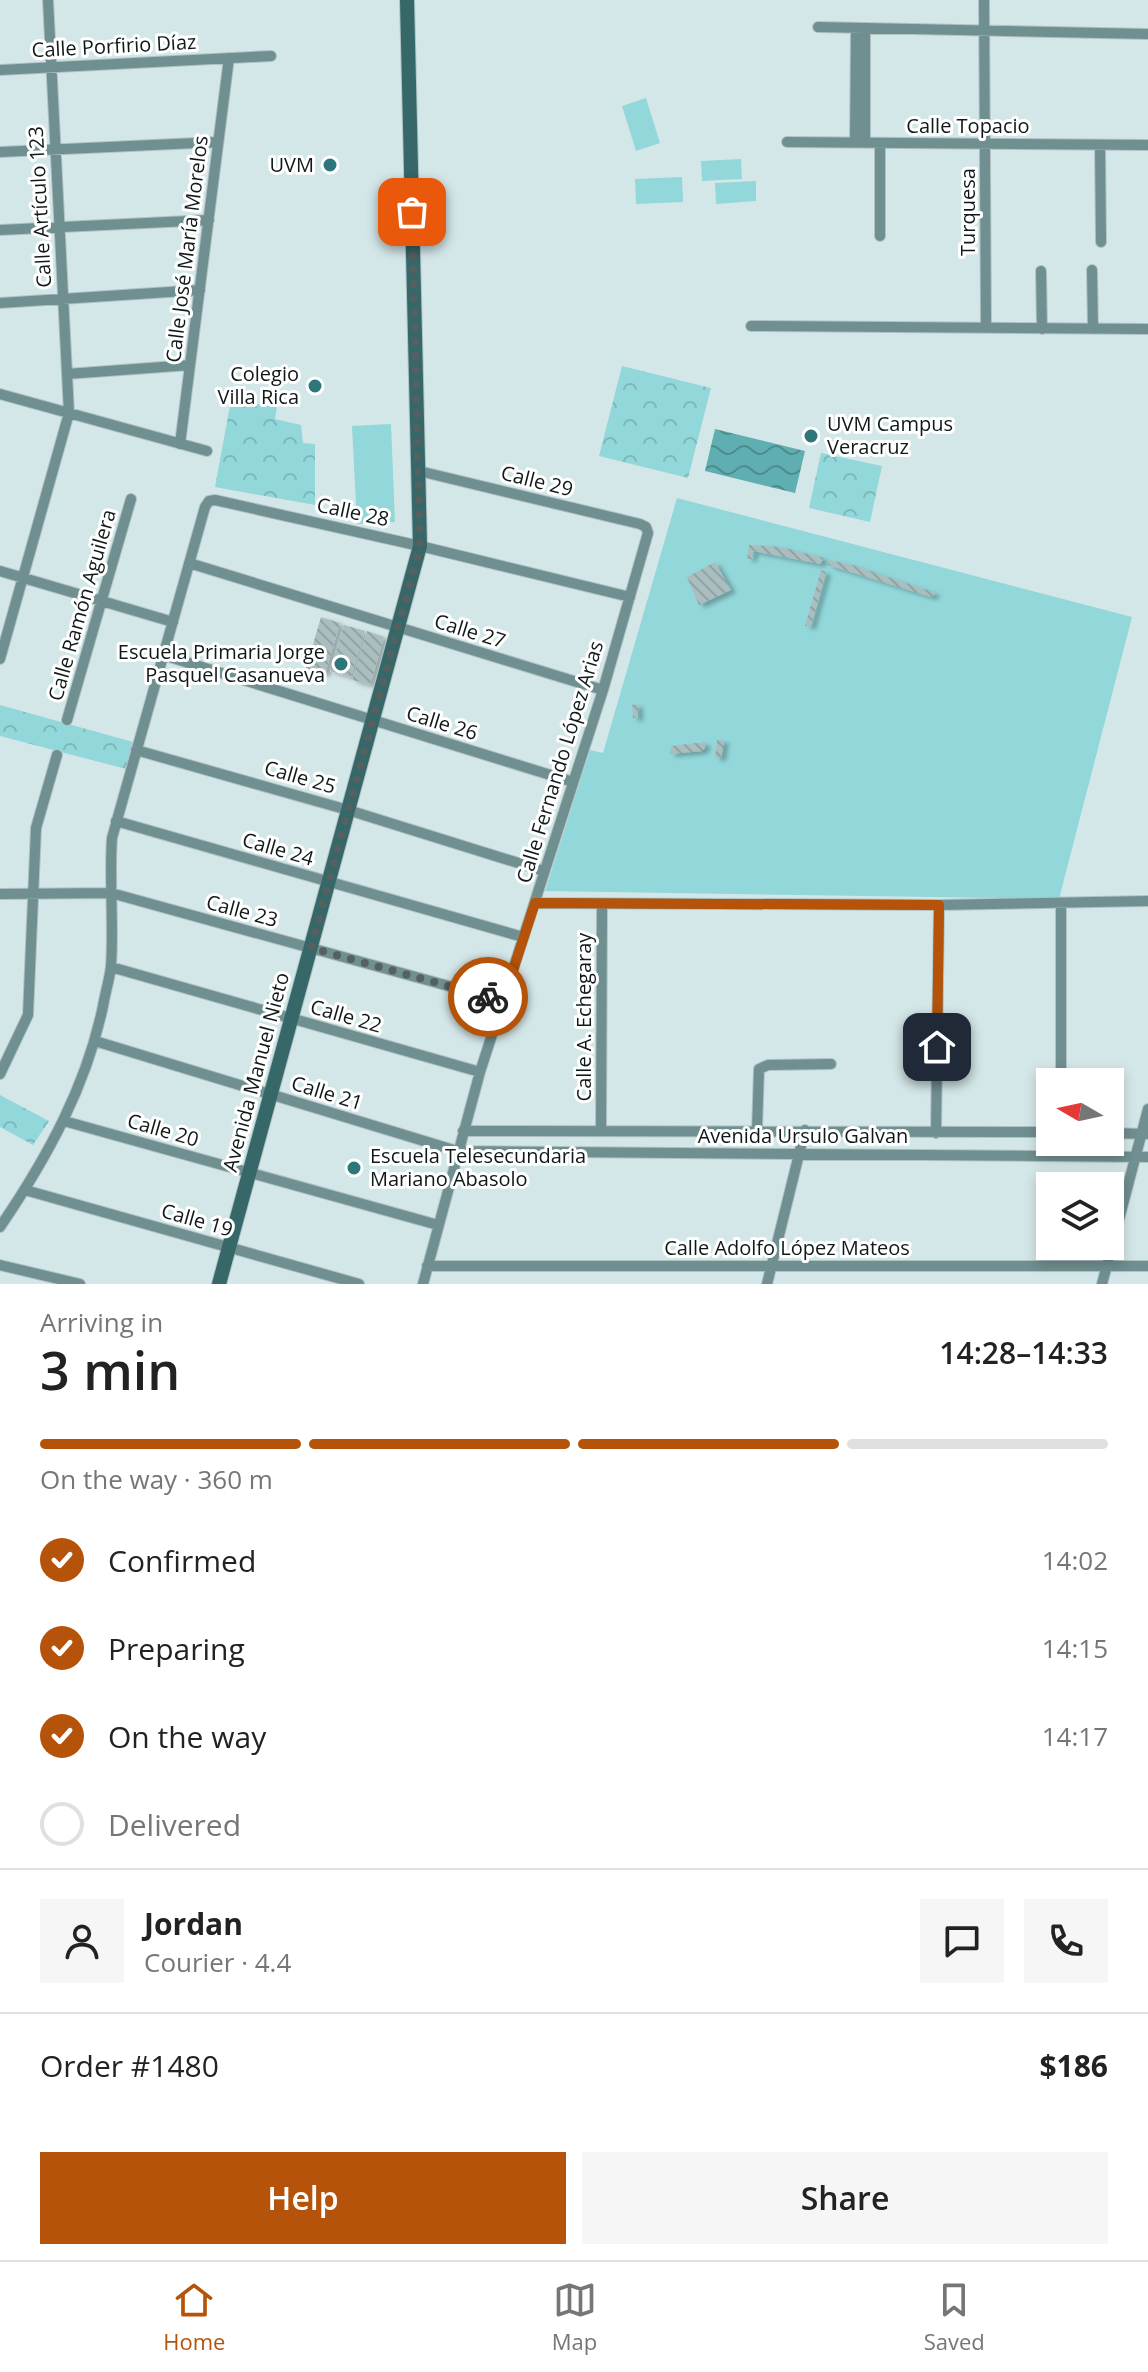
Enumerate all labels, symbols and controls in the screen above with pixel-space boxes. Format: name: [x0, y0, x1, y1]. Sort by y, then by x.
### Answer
street label: Calle Porfirio Díaz: [31, 28, 197, 63]
street label: Calle Topacio: [906, 112, 1030, 139]
street label: Calle Artículo 123: [22, 126, 57, 288]
street label: Calle José María Morelos: [159, 134, 214, 364]
place label: UVM: [270, 151, 314, 178]
marker: UVM: [321, 156, 339, 174]
street label: Turquesa: [954, 168, 981, 256]
pin: [378, 178, 446, 246]
icon: bag: [390, 190, 434, 234]
place label: Colegio Villa Rica: [218, 360, 299, 410]
marker: Colegio Villa Rica: [306, 377, 324, 395]
place label: UVM Campus Veracruz: [827, 410, 953, 460]
marker: UVM Campus Veracruz: [802, 427, 820, 445]
street label: Calle 29: [498, 459, 576, 502]
street label: Calle 28: [315, 491, 392, 532]
street label: Calle Ramón Aguilera: [41, 506, 122, 704]
street label: Calle 27: [431, 607, 509, 654]
street label: Calle Fernando López Arias: [510, 637, 609, 886]
place label: Escuela Primaria Jorge Pasquel Casanueva: [118, 638, 325, 688]
marker: Escuela Primaria Jorge Pasquel Casanueva: [332, 655, 350, 673]
street label: Calle 26: [403, 699, 481, 746]
street label: Calle 25: [261, 753, 339, 800]
street label: Calle 24: [239, 825, 318, 872]
street label: Calle 23: [203, 888, 281, 933]
street label: Calle A. Echegaray: [570, 932, 597, 1101]
courier: [448, 957, 528, 1037]
street label: Avenida Manuel Nieto: [216, 969, 295, 1175]
icon: bike: [466, 975, 510, 1019]
street label: Calle 22: [307, 992, 385, 1039]
pin: [903, 1013, 971, 1081]
icon: home: [915, 1025, 959, 1069]
north arrow: [1036, 1068, 1124, 1156]
map controls: [1036, 1068, 1124, 1260]
street label: Calle 21: [288, 1069, 366, 1116]
street label: Calle 20: [124, 1106, 202, 1153]
street label: Avenida Ursulo Galvan: [698, 1122, 908, 1149]
place label: Escuela Telesecundaria Mariano Abasolo: [370, 1142, 586, 1192]
marker: Escuela Telesecundaria Mariano Abasolo: [345, 1159, 363, 1177]
button: layers: [1036, 1172, 1124, 1260]
street label: Calle 19: [158, 1196, 236, 1243]
street label: Calle Adolfo López Mateos: [664, 1234, 910, 1261]
text: Arriving in: [40, 1304, 163, 1340]
text: 14:28–14:33: [939, 1332, 1108, 1373]
text: 3 min: [40, 1334, 180, 1405]
text: On the way · 360 m: [40, 1461, 273, 1497]
icon: check: [40, 1538, 84, 1582]
text: Confirmed: [108, 1540, 256, 1581]
text: 14:02: [1042, 1542, 1108, 1578]
icon: check: [40, 1626, 84, 1670]
text: Preparing: [108, 1628, 245, 1669]
text: 14:15: [1042, 1630, 1108, 1666]
icon: check: [40, 1714, 84, 1758]
text: On the way: [108, 1716, 266, 1757]
text: 14:17: [1042, 1718, 1108, 1754]
text: Delivered: [108, 1804, 241, 1845]
button: person: [40, 1899, 124, 1983]
button: chat: [920, 1899, 1004, 1983]
button: phone: [1024, 1899, 1108, 1983]
text: Jordan: [144, 1903, 243, 1944]
text: Courier · 4.4: [144, 1944, 291, 1980]
text: Order #1480: [40, 2045, 219, 2086]
text: $186: [1039, 2045, 1108, 2086]
button: Help: [40, 2152, 566, 2244]
button: Share: [582, 2152, 1108, 2244]
tab: Home: [163, 2278, 225, 2356]
tab: Map: [552, 2278, 597, 2356]
tab: Saved: [924, 2278, 985, 2356]

